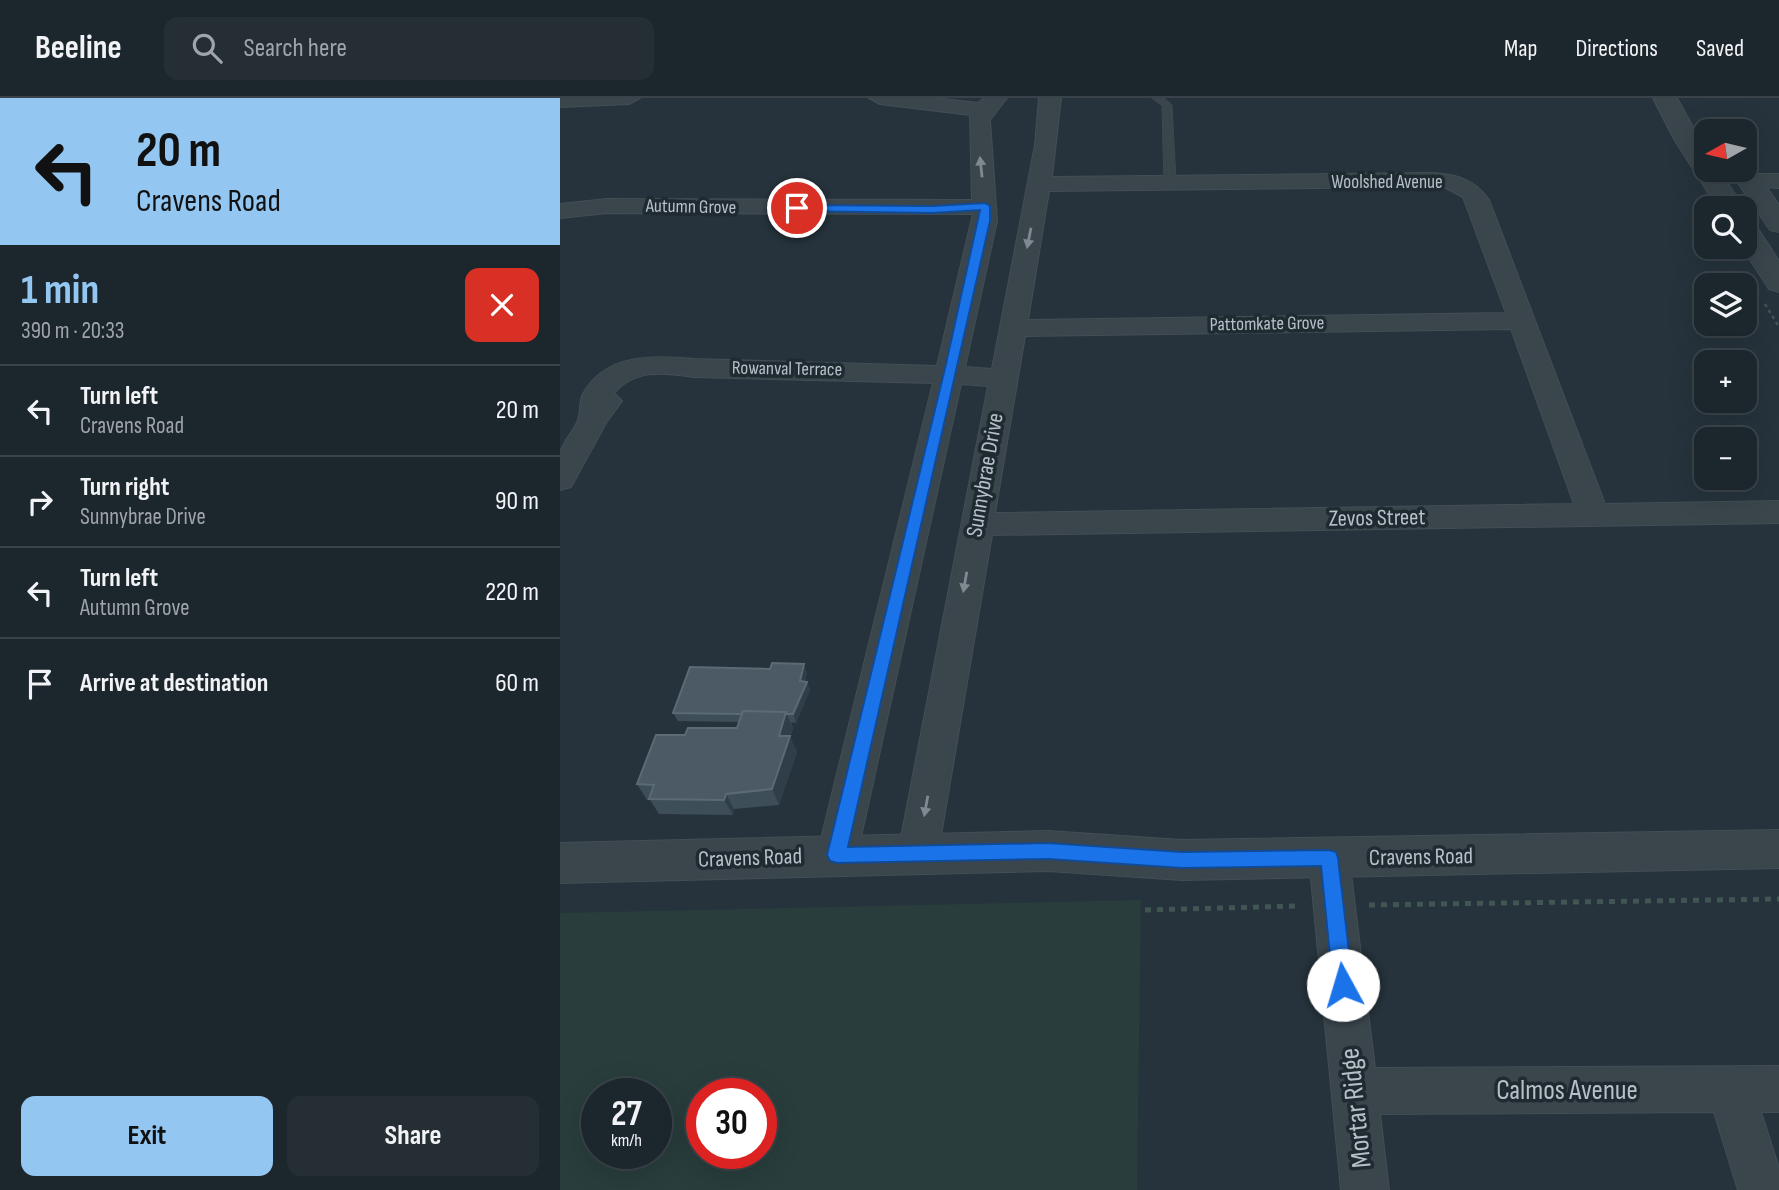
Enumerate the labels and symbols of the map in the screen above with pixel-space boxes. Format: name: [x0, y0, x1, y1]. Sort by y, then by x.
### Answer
north arrow: [1694, 119, 1757, 182]
one-way arrow: [975, 156, 986, 178]
street label: Woolshed Avenue: [1331, 171, 1443, 194]
pin: [767, 178, 827, 238]
street label: Autumn Grove: [645, 195, 736, 219]
one-way arrow: [1023, 227, 1034, 249]
street label: Pattomkate Grove: [1209, 312, 1325, 336]
street label: Rowanval Terrace: [732, 357, 842, 381]
street label: Sunnybrae Drive: [960, 411, 1010, 539]
street label: Zevos Street: [1328, 503, 1426, 533]
one-way arrow: [960, 571, 971, 593]
one-way arrow: [920, 795, 931, 817]
street label: Cravens Road: [698, 842, 802, 874]
street label: Cravens Road: [1369, 842, 1473, 872]
position arrow: [1306, 948, 1380, 1022]
street label: Mortar Ridge: [1333, 1046, 1379, 1170]
street label: Calmos Avenue: [1496, 1074, 1638, 1107]
speed limit sign: 30: [686, 1078, 777, 1169]

